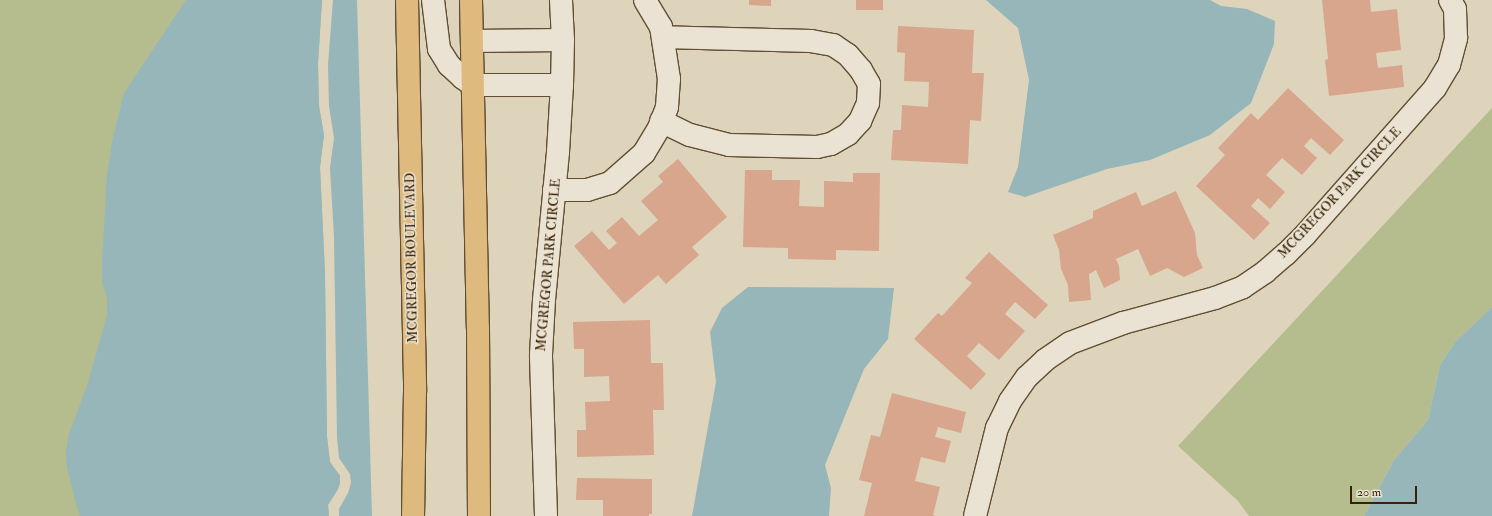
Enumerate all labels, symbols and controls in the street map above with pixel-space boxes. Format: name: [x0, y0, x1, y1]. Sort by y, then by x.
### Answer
street label: MCGREGOR PARK CIRCLE: [1275, 124, 1405, 262]
street label: MCGREGOR BOULEVARD: [403, 173, 421, 343]
street label: MCGREGOR PARK CIRCLE: [534, 178, 564, 352]
scale bar: [1352, 478, 1419, 504]
text: 20 m: [1357, 485, 1381, 500]

